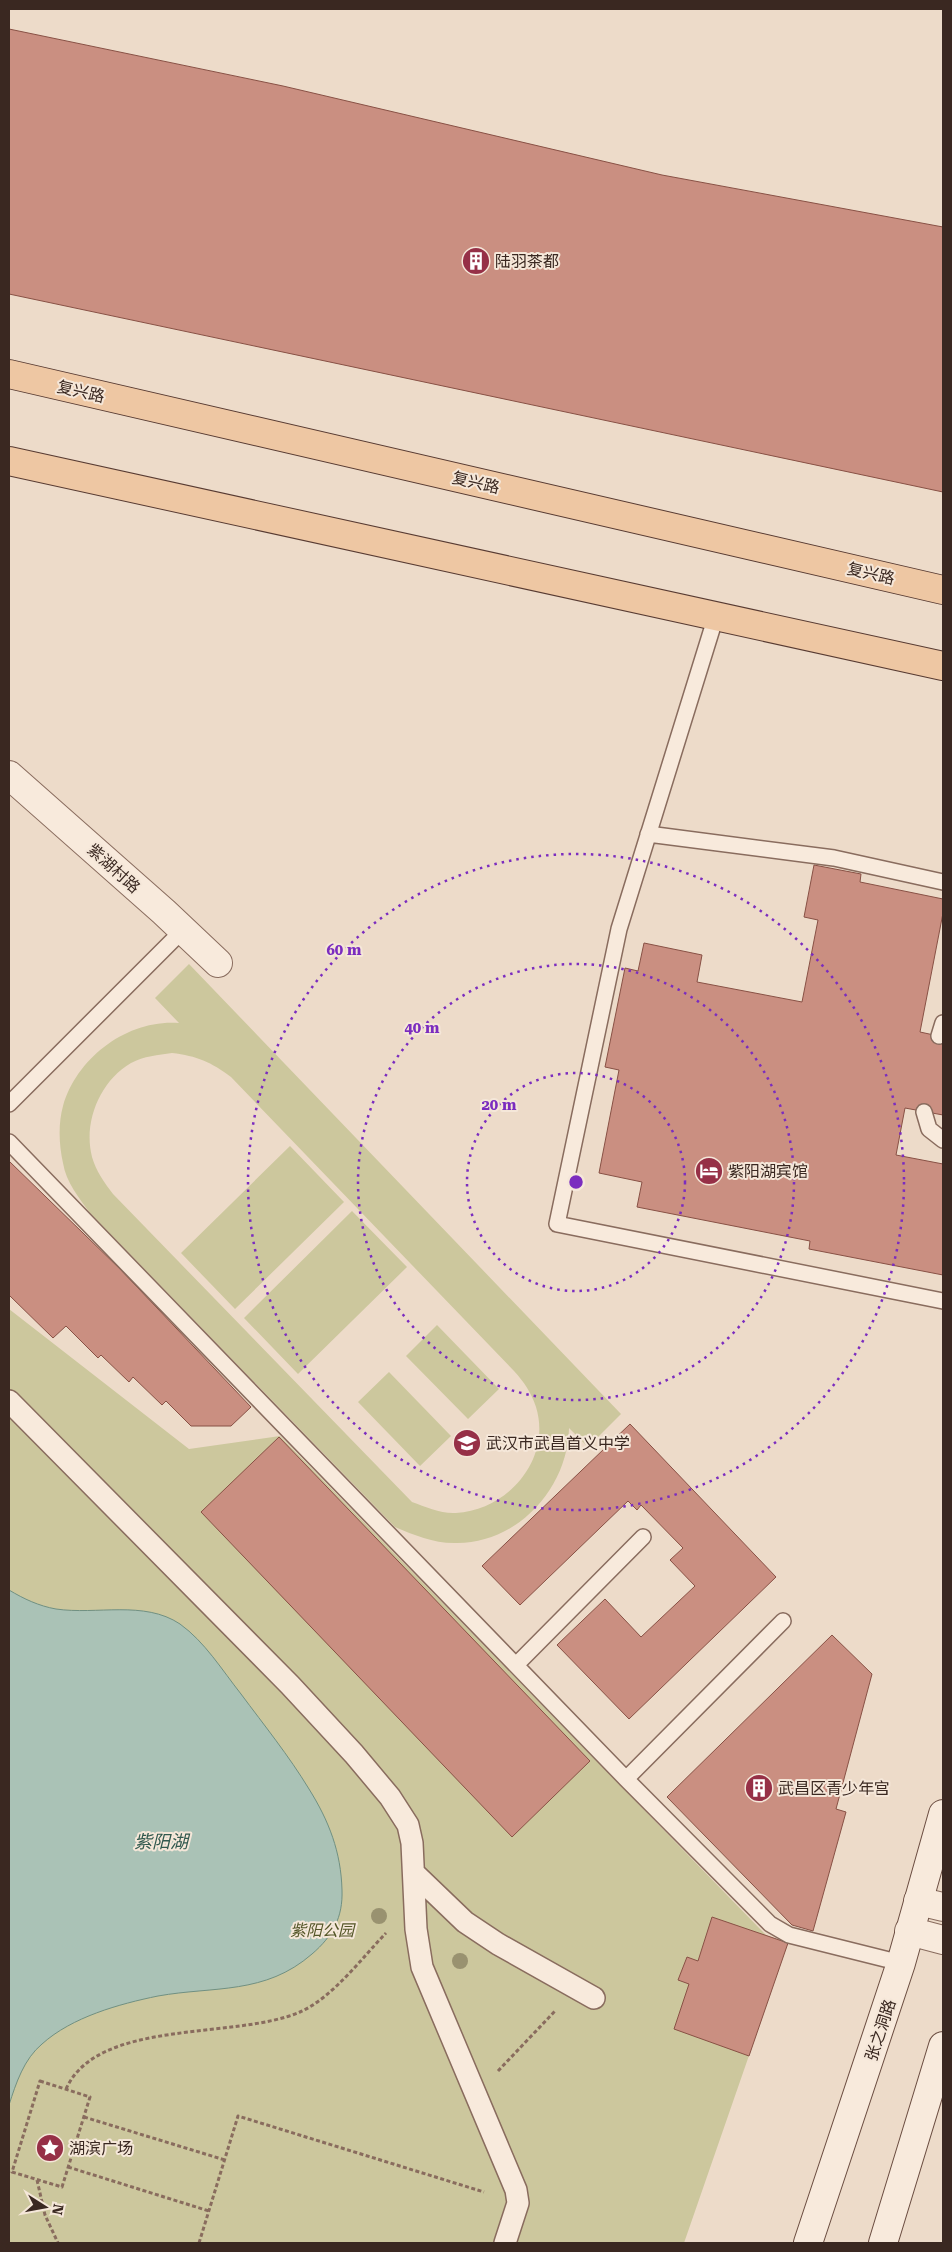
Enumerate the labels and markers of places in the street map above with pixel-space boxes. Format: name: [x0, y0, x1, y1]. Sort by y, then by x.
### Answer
building icon: 陆羽茶都: [461, 246, 491, 276]
place label: 陆羽茶都: [495, 252, 559, 271]
hotel icon: 紫阳湖宾馆: [694, 1156, 724, 1186]
place label: 紫阳湖宾馆: [728, 1162, 808, 1181]
centre of rings: [567, 1173, 585, 1191]
school or university icon: 武汉市武昌首义中学: [452, 1428, 482, 1458]
place label: 武汉市武昌首义中学: [486, 1434, 630, 1453]
building icon: 武昌区青少年宫: [744, 1773, 774, 1803]
place label: 武昌区青少年宫: [778, 1779, 890, 1798]
place icon: 湖滨广场: [35, 2133, 65, 2163]
place label: 湖滨广场: [69, 2139, 133, 2158]

